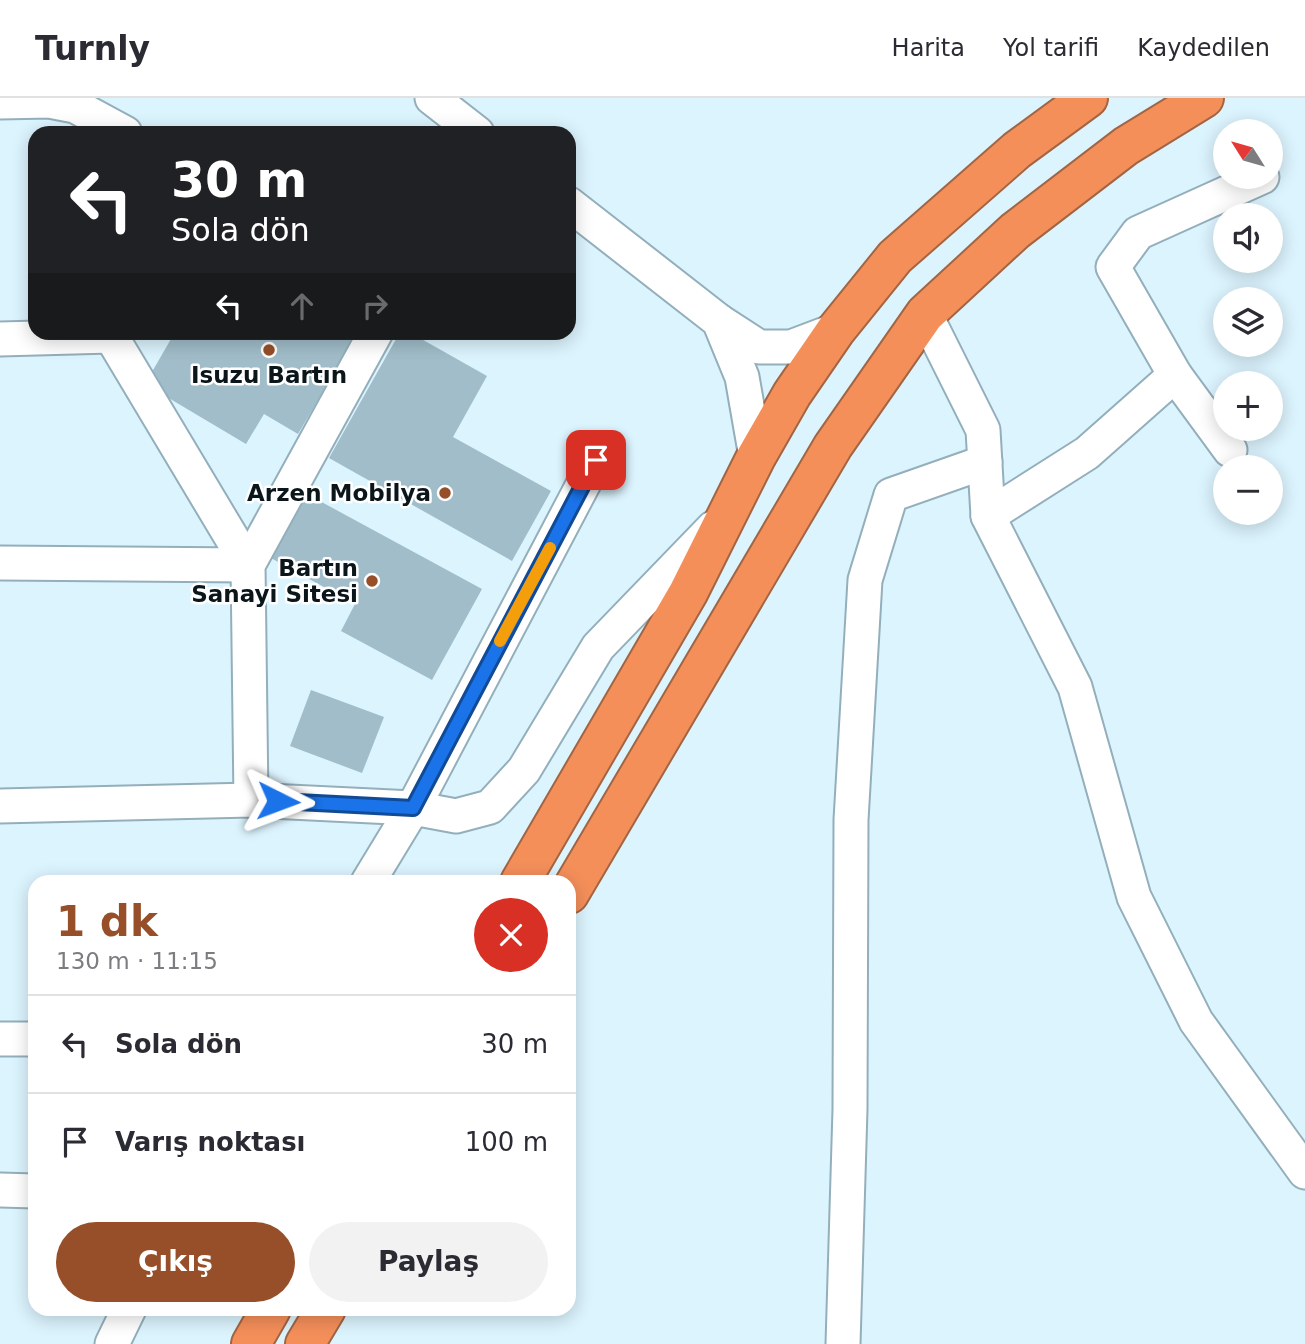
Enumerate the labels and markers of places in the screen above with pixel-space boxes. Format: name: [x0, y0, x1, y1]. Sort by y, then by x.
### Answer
marker: Isuzu Bartın: [261, 342, 277, 358]
place label: Isuzu Bartın: [191, 362, 347, 388]
pin: [566, 430, 626, 490]
place label: Arzen Mobilya: [247, 480, 431, 506]
marker: Arzen Mobilya: [437, 485, 453, 501]
place label: Bartın Sanayi Sitesi: [191, 555, 358, 607]
marker: Bartın Sanayi Sitesi: [364, 573, 380, 589]

